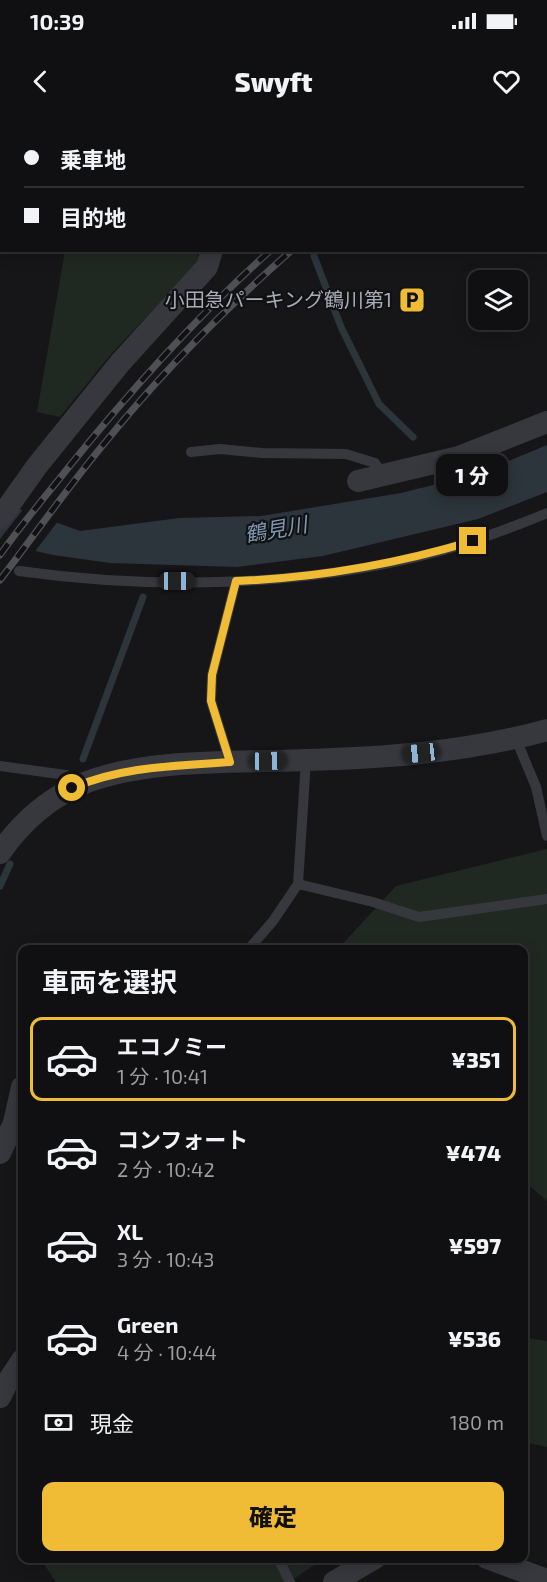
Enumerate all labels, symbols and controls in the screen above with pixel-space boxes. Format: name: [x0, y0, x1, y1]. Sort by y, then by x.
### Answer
text: 10:39: [30, 8, 85, 34]
icon: back: [24, 65, 57, 98]
text: Swyft: [235, 65, 312, 97]
icon: heart: [490, 65, 523, 98]
text: 乗車地: [60, 146, 126, 172]
text: 目的地: [60, 204, 126, 230]
map controls: [468, 270, 528, 330]
button: layers: [468, 270, 528, 330]
parking icon: 小田急パーキング鶴川第1: [397, 285, 427, 315]
place label: 小田急パーキング鶴川第1: [165, 287, 392, 311]
callout: 1 分: [437, 454, 509, 496]
text: 1 分: [455, 463, 489, 487]
water label: 鶴見川: [243, 510, 311, 546]
route end: [459, 527, 486, 554]
car: [159, 572, 195, 590]
car: [402, 742, 440, 764]
car: [250, 752, 286, 770]
route start: [58, 774, 85, 801]
text: 車両を選択: [42, 965, 177, 997]
icon: car: [45, 1032, 99, 1086]
text: エコノミー: [117, 1033, 227, 1059]
text: ¥351: [451, 1046, 501, 1072]
text: 1 分 · 10:41: [117, 1064, 208, 1088]
icon: car: [45, 1125, 99, 1179]
text: コンフォート: [117, 1126, 248, 1152]
text: ¥474: [445, 1139, 501, 1165]
text: 2 分 · 10:42: [117, 1157, 215, 1181]
icon: car: [45, 1218, 99, 1272]
text: XL: [117, 1218, 143, 1244]
text: ¥597: [449, 1232, 501, 1258]
text: 3 分 · 10:43: [117, 1247, 214, 1271]
icon: car: [45, 1311, 99, 1365]
text: Green: [117, 1311, 179, 1337]
text: ¥536: [448, 1325, 501, 1351]
text: 4 分 · 10:44: [117, 1340, 217, 1364]
icon: cash: [42, 1406, 75, 1439]
text: 現金: [90, 1410, 134, 1436]
text: 180 m: [450, 1410, 504, 1434]
button: 確定: [42, 1482, 504, 1551]

